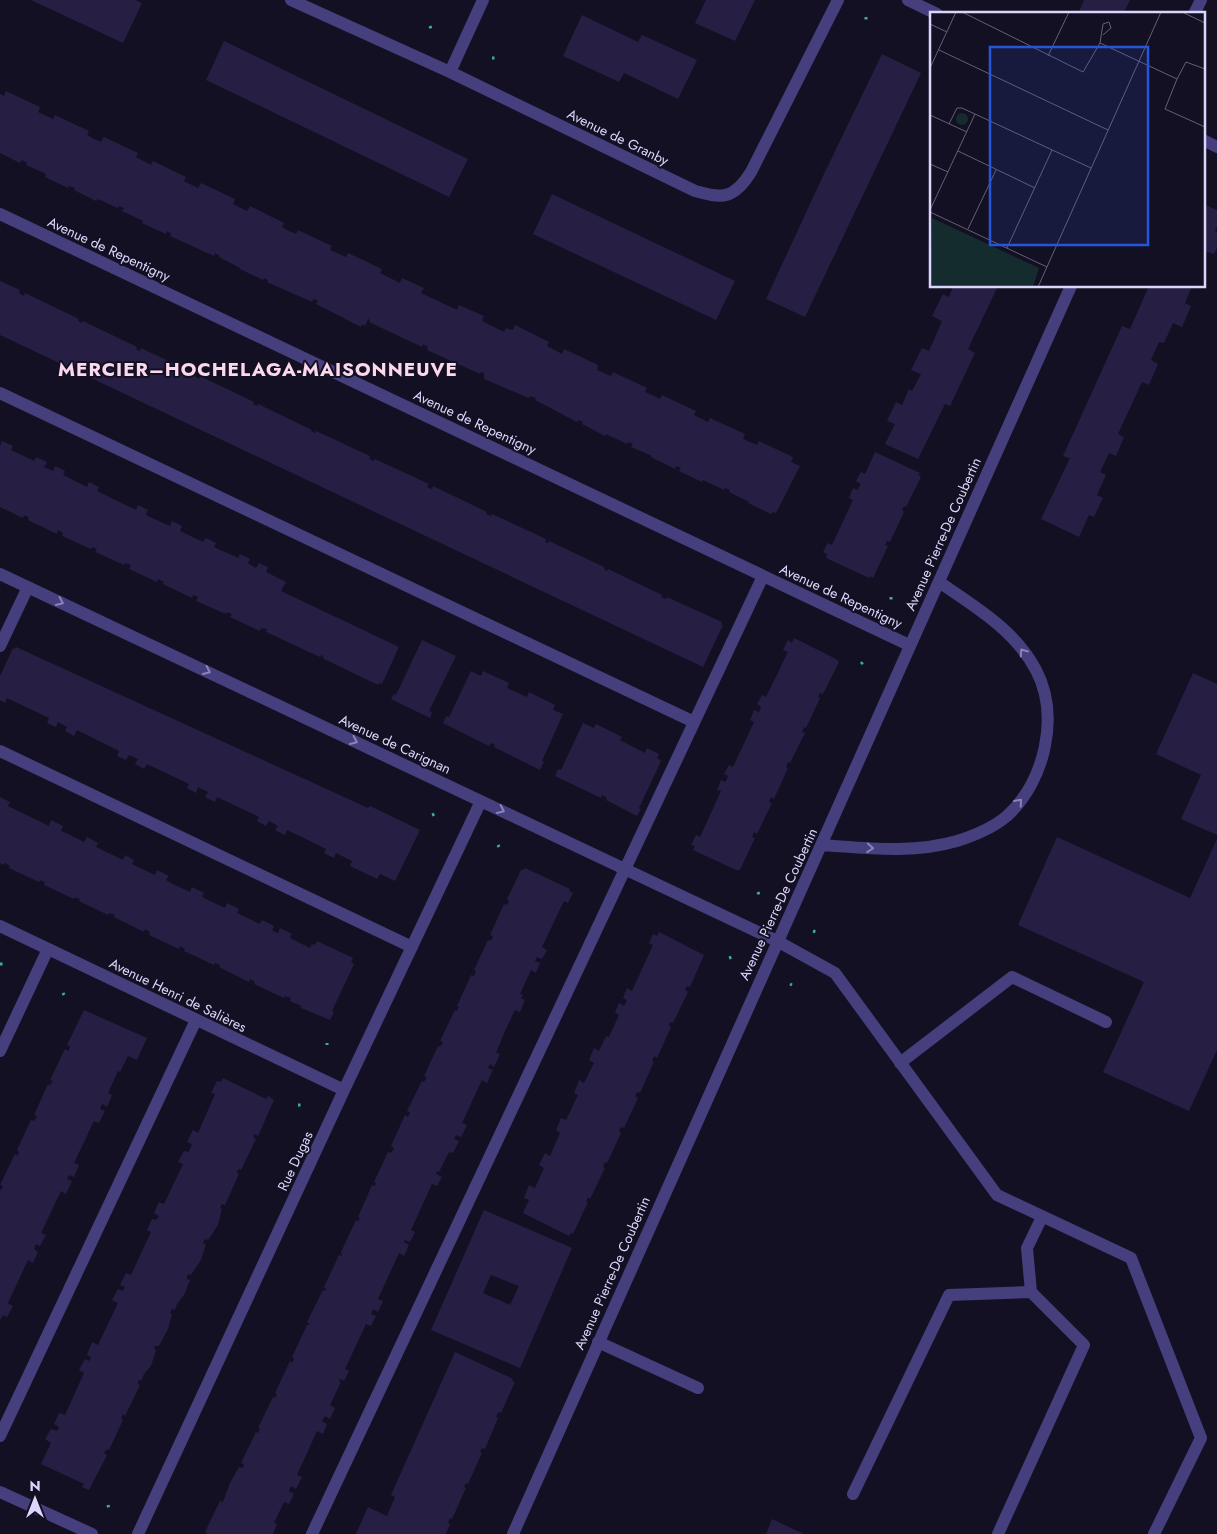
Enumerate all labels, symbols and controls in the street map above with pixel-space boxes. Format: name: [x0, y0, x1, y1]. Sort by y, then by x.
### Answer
inset map: [930, 12, 1204, 288]
street label: Avenue de Granby: [564, 104, 673, 171]
street label: Avenue de Repentigny: [44, 212, 174, 287]
district label: MERCIER–HOCHELAGA-MAISONNEUVE: [58, 356, 458, 383]
street label: Avenue de Repentigny: [410, 385, 540, 460]
street label: Avenue Pierre-De Coubertin: [900, 454, 986, 614]
street label: Avenue de Repentigny: [776, 559, 906, 634]
one-way arrow: [55, 596, 64, 606]
one-way arrow: [1020, 648, 1029, 657]
one-way arrow: [202, 665, 211, 676]
street label: Avenue de Carignan: [336, 709, 454, 779]
one-way arrow: [349, 735, 358, 745]
one-way arrow: [1013, 798, 1022, 807]
one-way arrow: [496, 804, 505, 815]
street label: Avenue Pierre-De Coubertin: [734, 825, 822, 983]
one-way arrow: [866, 842, 874, 853]
street label: Avenue Henri de Salières: [106, 953, 250, 1037]
street label: Rue Dugas: [272, 1128, 318, 1194]
street label: Avenue Pierre-De Coubertin: [569, 1193, 655, 1353]
north arrow: [10, 1474, 60, 1524]
text: N: [29, 1476, 41, 1496]

